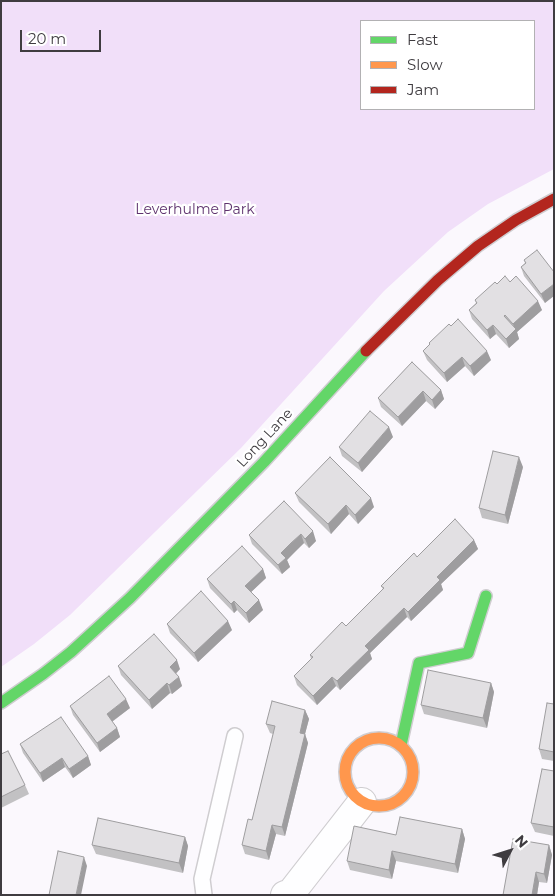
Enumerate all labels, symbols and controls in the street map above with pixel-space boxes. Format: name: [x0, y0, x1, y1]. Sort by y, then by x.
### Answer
scale bar: [22, 20, 104, 52]
legend: [360, 20, 535, 110]
text: 20 m: [28, 29, 66, 48]
text: Fast: [407, 30, 438, 49]
text: Slow: [407, 55, 443, 74]
text: Jam: [407, 80, 439, 99]
park label: Leverhulme Park: [135, 202, 255, 218]
street label: Long Lane: [234, 405, 296, 471]
north arrow: [485, 826, 535, 876]
text: N: [511, 831, 532, 851]

